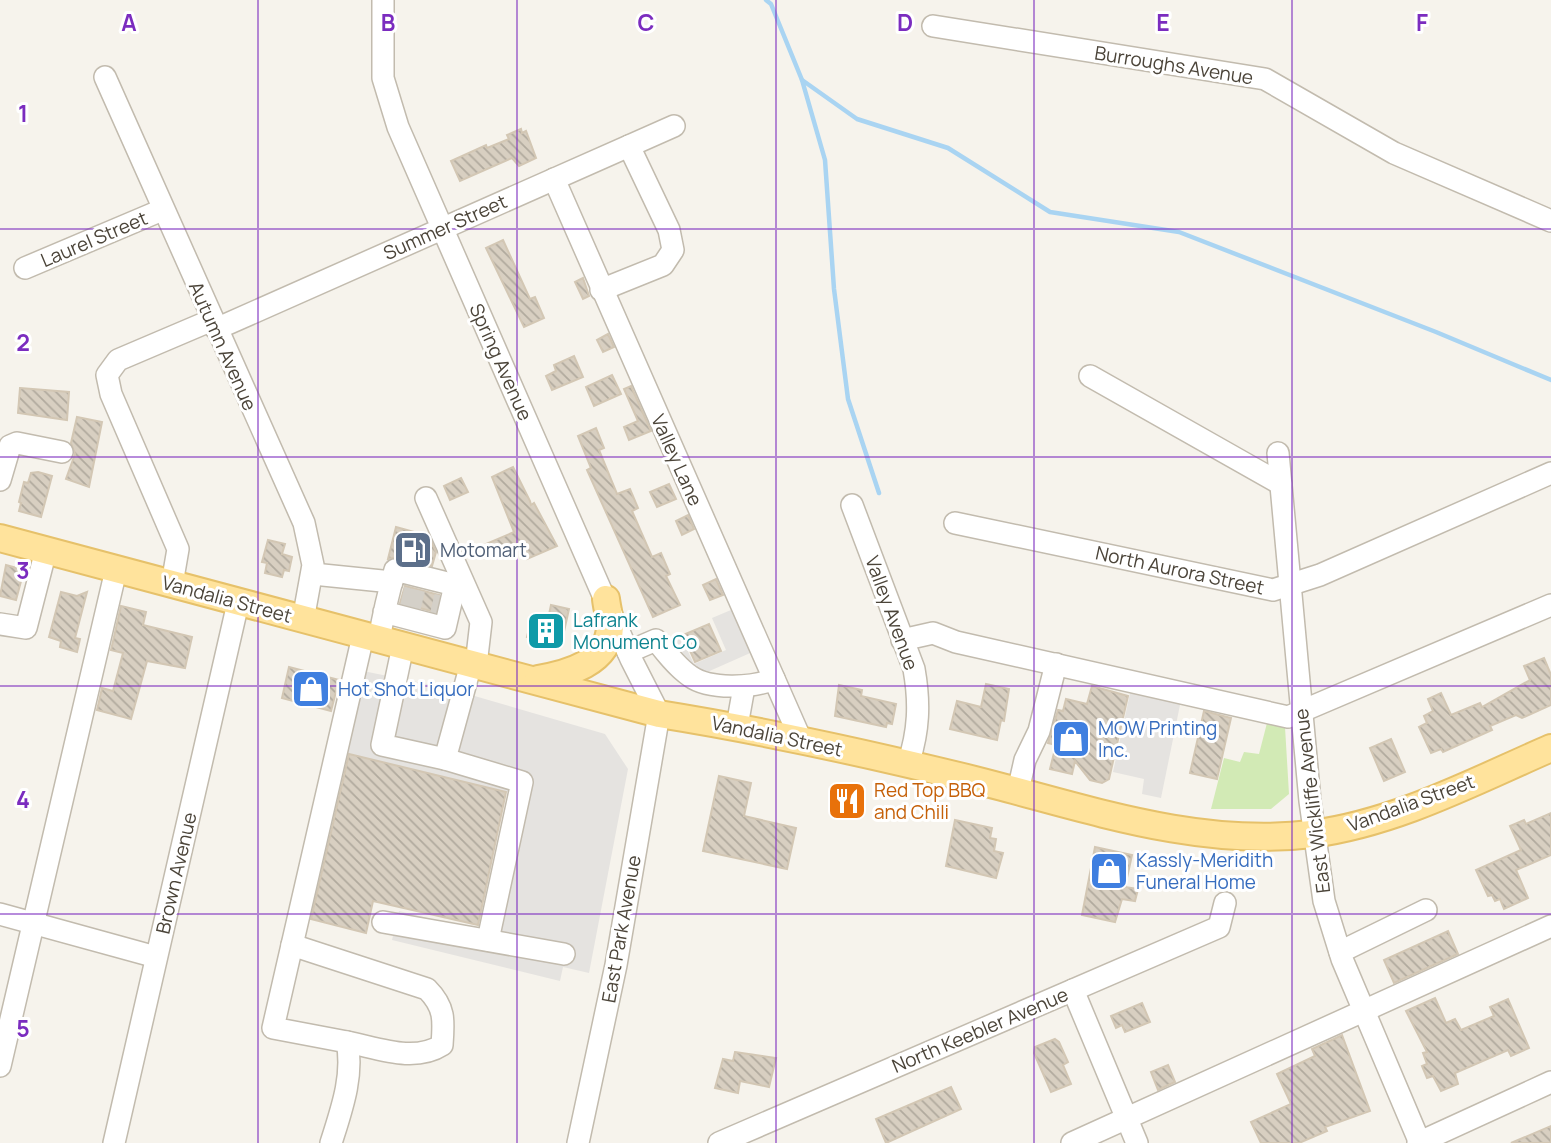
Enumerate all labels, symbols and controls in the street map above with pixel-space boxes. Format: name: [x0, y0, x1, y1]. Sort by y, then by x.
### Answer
text: A: [121, 6, 137, 38]
text: B: [381, 6, 395, 38]
text: C: [638, 6, 655, 38]
text: D: [897, 6, 913, 38]
text: E: [1156, 6, 1170, 38]
text: F: [1416, 6, 1428, 38]
street label: Burroughs Avenue: [1093, 40, 1255, 90]
text: 1: [18, 97, 28, 129]
street label: Summer Street: [379, 188, 511, 266]
street label: Laurel Street: [37, 205, 151, 273]
street label: Autumn Avenue: [183, 277, 263, 415]
street label: Spring Avenue: [464, 299, 538, 425]
text: 2: [16, 326, 30, 358]
street label: Valley Lane: [645, 410, 709, 510]
fuel station icon: Motomart: [392, 529, 434, 571]
place label: Motomart: [440, 537, 527, 563]
street label: North Aurora Street: [1093, 539, 1267, 601]
street label: Valley Avenue: [859, 552, 925, 674]
text: 3: [16, 554, 30, 586]
street label: Vandalia Street: [159, 569, 295, 629]
place label: Lafrank Monument Co: [573, 607, 697, 655]
building icon: Lafrank Monument Co: [525, 610, 567, 652]
shop icon: Hot Shot Liquor: [290, 668, 332, 710]
place label: Hot Shot Liquor: [338, 676, 474, 702]
street label: East Wickliffe Avenue: [1288, 707, 1336, 895]
street label: Vandalia Street: [709, 709, 845, 763]
place label: MOW Printing Inc.: [1098, 715, 1217, 763]
shop icon: MOW Printing Inc.: [1050, 718, 1092, 760]
street label: Vandalia Street: [1344, 768, 1478, 838]
place label: Red Top BBQ and Chili: [874, 777, 986, 825]
restaurant icon: Red Top BBQ and Chili: [826, 780, 868, 822]
text: 4: [16, 783, 30, 815]
street label: Brown Avenue: [149, 810, 203, 936]
place label: Kassly-Meridith Funeral Home: [1136, 847, 1273, 895]
shop icon: Kassly-Meridith Funeral Home: [1088, 850, 1130, 892]
street label: East Park Avenue: [595, 853, 647, 1005]
street label: North Keebler Avenue: [888, 981, 1072, 1079]
text: 5: [16, 1012, 30, 1044]

